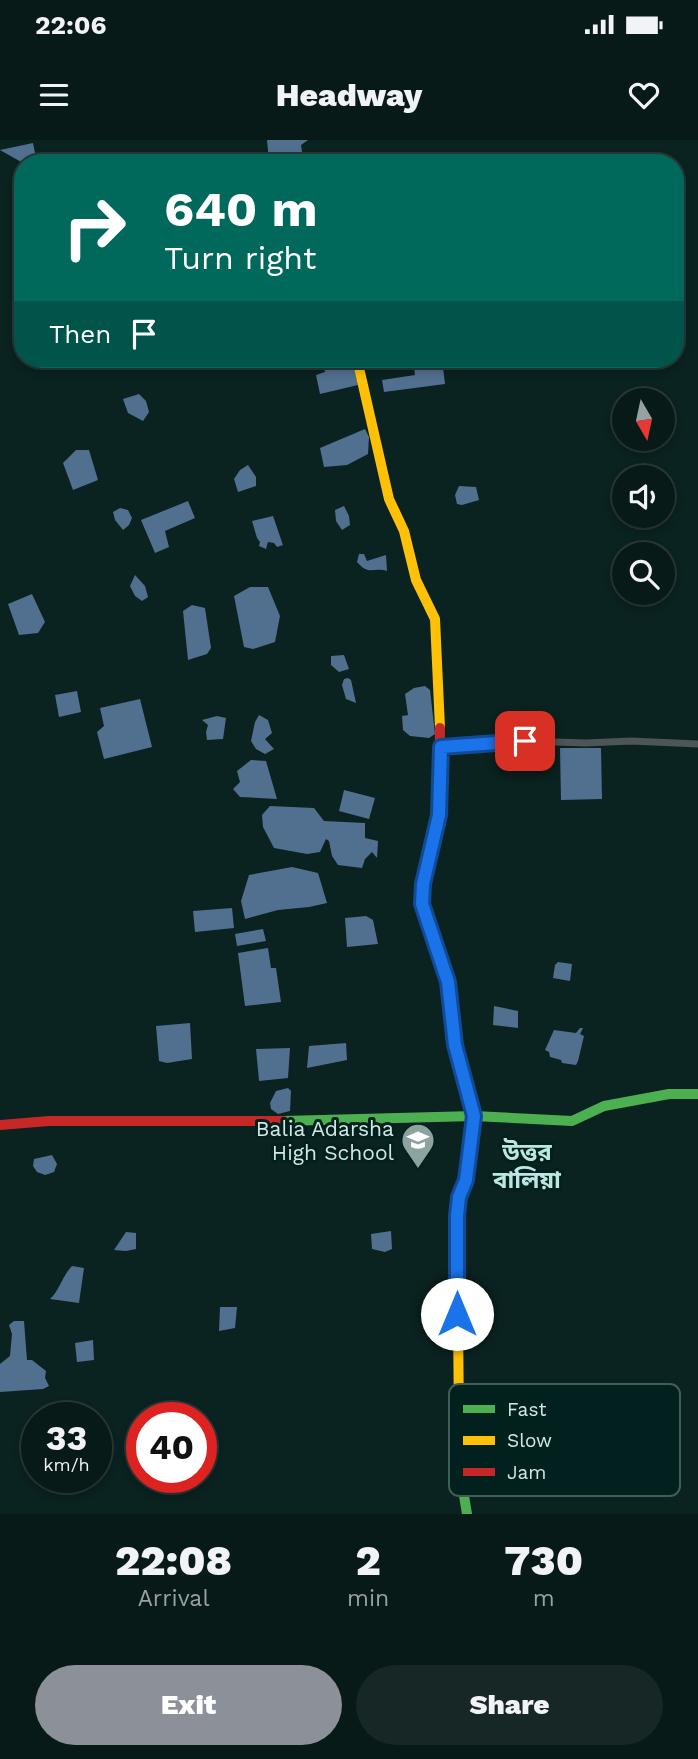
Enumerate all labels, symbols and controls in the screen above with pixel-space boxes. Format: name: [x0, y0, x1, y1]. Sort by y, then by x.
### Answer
text: 22:06: [35, 10, 107, 40]
icon: menu: [35, 76, 73, 114]
text: Headway: [276, 76, 422, 114]
icon: heart: [625, 76, 663, 114]
text: 640 m: [164, 180, 318, 238]
icon: right: [49, 182, 140, 273]
text: Turn right: [164, 239, 316, 277]
icon: arrive: [125, 315, 163, 353]
text: Then: [49, 319, 111, 349]
north arrow: [612, 388, 676, 452]
map controls: [612, 388, 675, 605]
button: sound: [612, 465, 675, 528]
button: search: [612, 542, 675, 605]
pin: [495, 711, 555, 771]
icon: arrive: [506, 722, 544, 760]
place label: Balia Adarsha High School: [256, 1116, 395, 1165]
school or university icon: Balia Adarsha High School: [399, 1121, 437, 1170]
district label: উত্তর বালিয়া: [492, 1138, 562, 1194]
position arrow: [420, 1277, 494, 1351]
legend: [449, 1384, 680, 1496]
text: Fast: [507, 1398, 546, 1421]
speed limit sign: 40: [126, 1402, 217, 1493]
text: 33: [46, 1417, 87, 1459]
text: Slow: [507, 1429, 552, 1452]
text: km/h: [43, 1454, 90, 1475]
text: Jam: [507, 1461, 546, 1484]
text: 22:08: [115, 1536, 232, 1585]
text: 2: [356, 1536, 381, 1585]
text: 730: [504, 1536, 583, 1585]
text: Arrival: [138, 1585, 209, 1612]
text: min: [347, 1585, 389, 1612]
text: m: [533, 1585, 555, 1612]
button: Exit: [35, 1665, 342, 1745]
button: Share: [356, 1665, 663, 1745]

